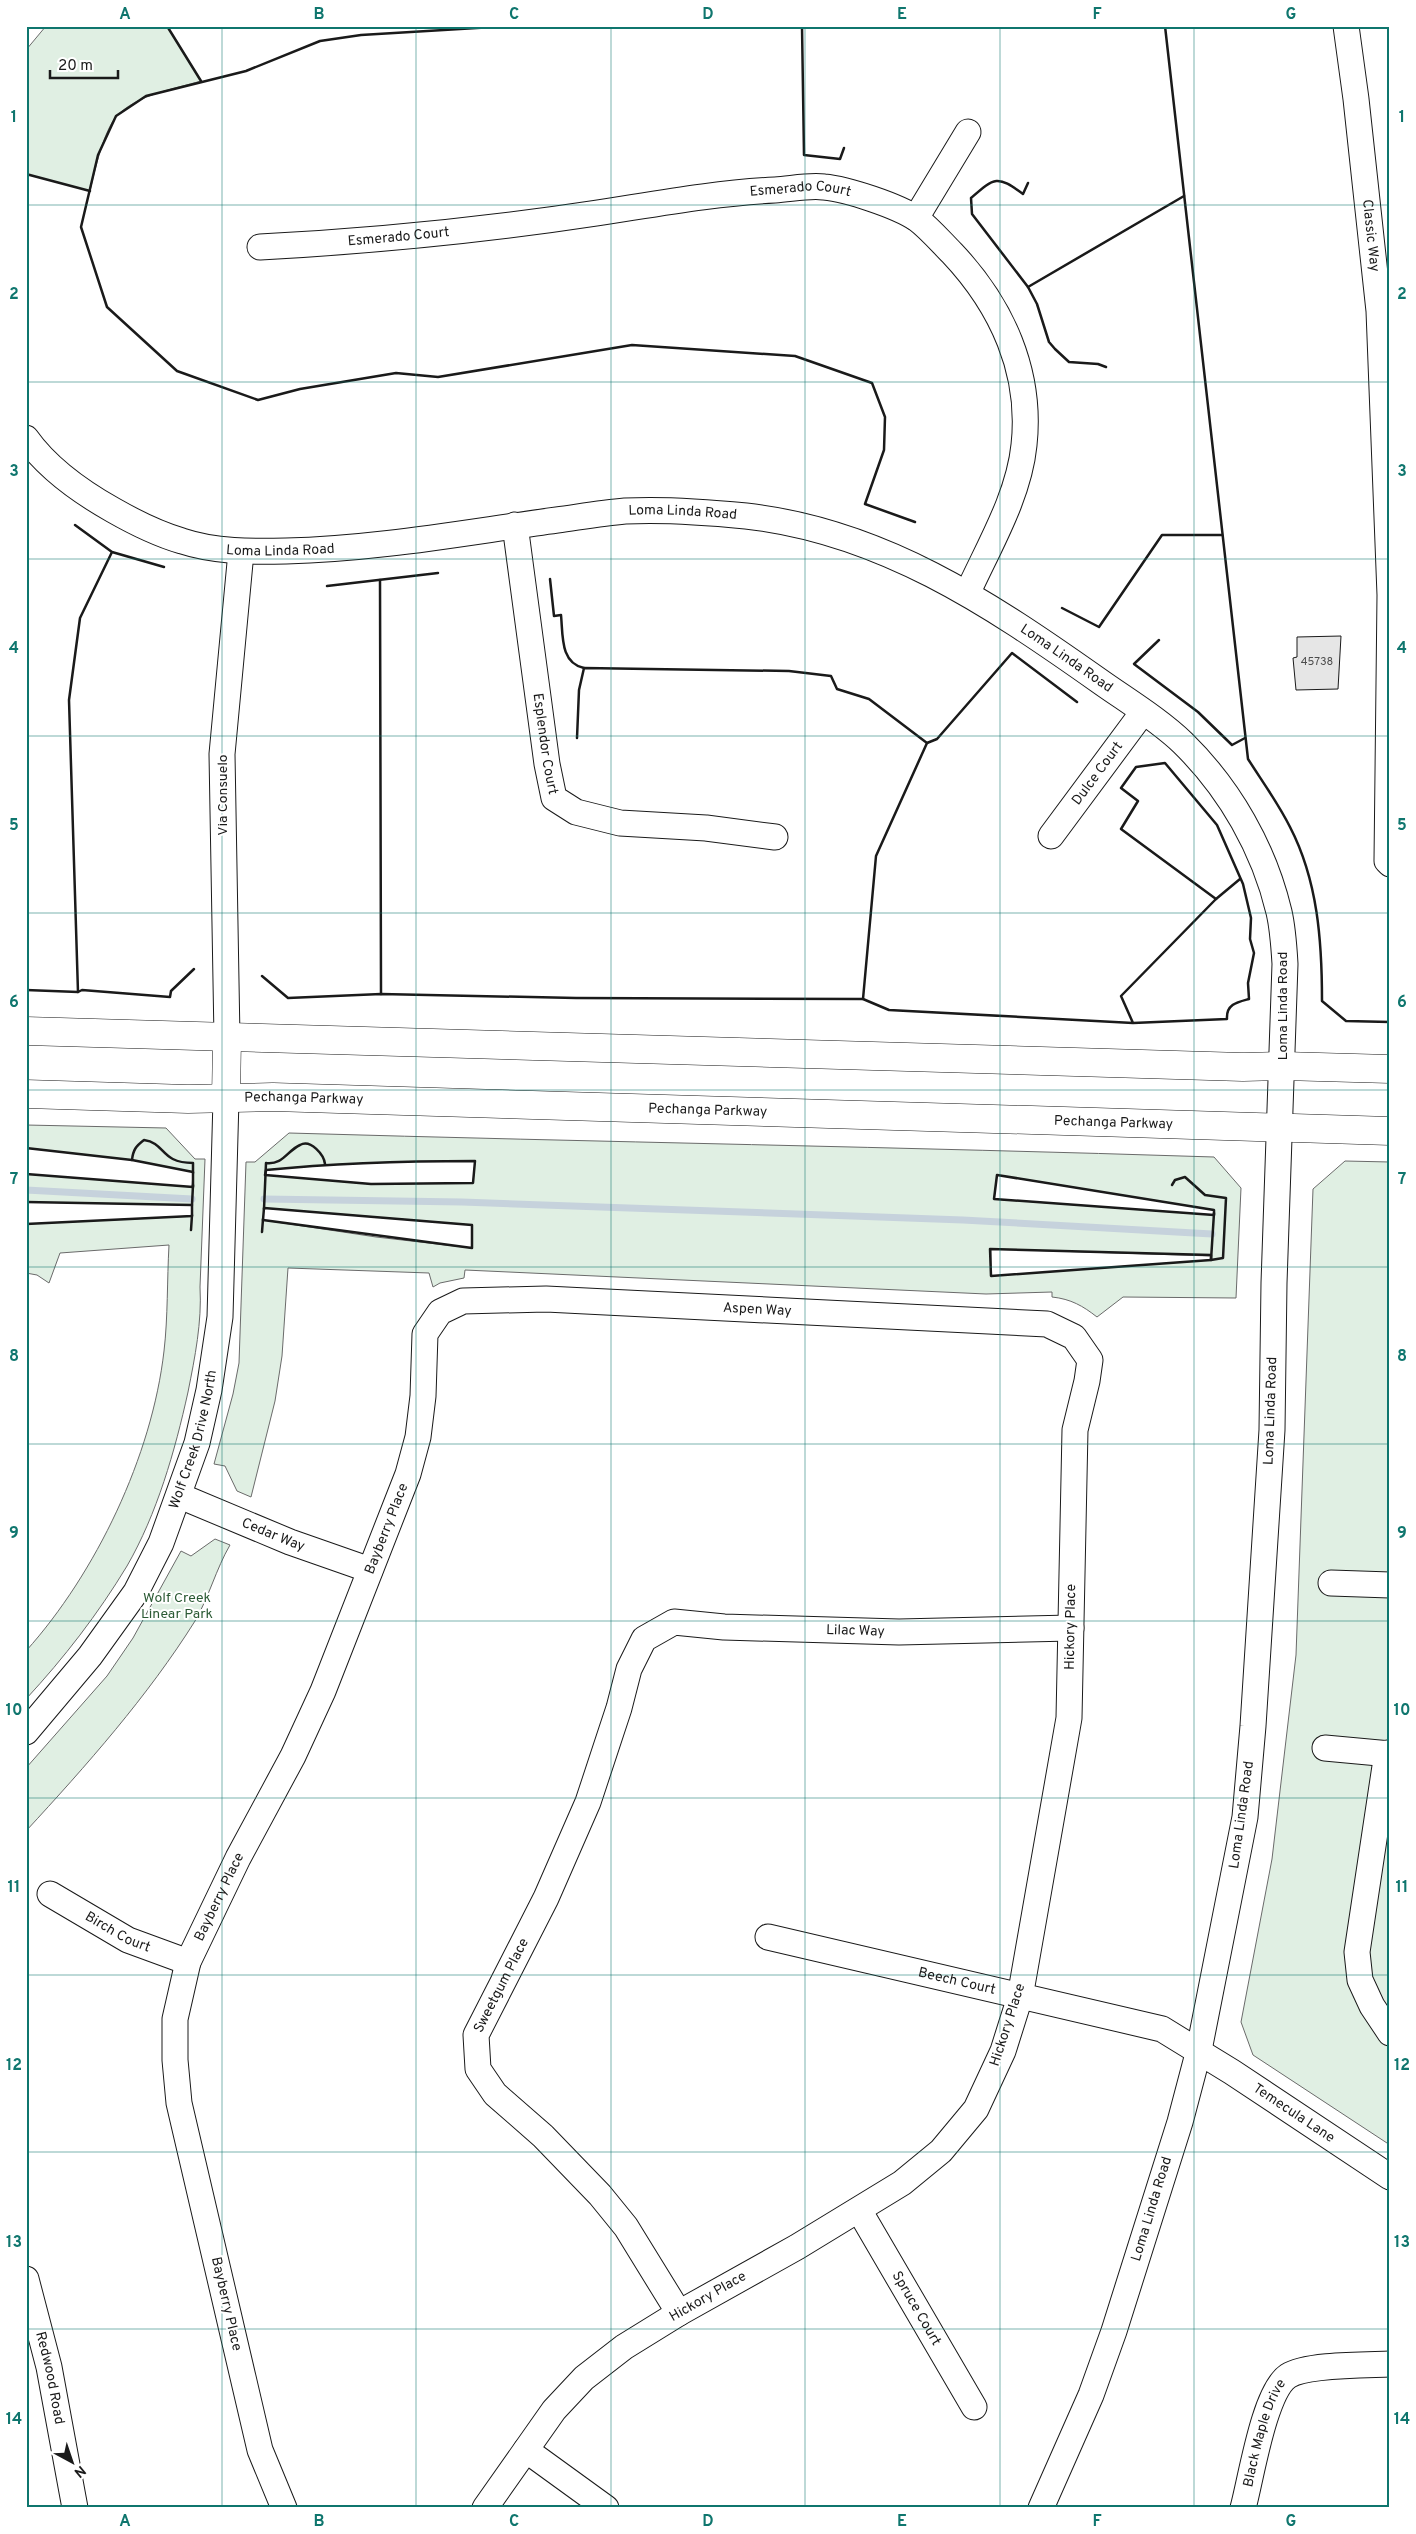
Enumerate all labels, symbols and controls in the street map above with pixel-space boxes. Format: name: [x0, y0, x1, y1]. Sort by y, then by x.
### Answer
text: A: [119, 5, 131, 25]
text: B: [313, 5, 325, 25]
text: C: [509, 5, 519, 25]
text: D: [702, 5, 714, 25]
text: E: [897, 5, 907, 25]
text: F: [1092, 5, 1102, 25]
text: G: [1286, 5, 1296, 25]
scale bar: [50, 48, 118, 80]
text: 20 m: [58, 57, 93, 76]
text: 1: [11, 108, 17, 128]
text: 1: [1399, 108, 1405, 128]
street label: Esmerado Court: [749, 178, 853, 201]
street label: Classic Way: [1358, 198, 1383, 273]
street label: Esmerado Court: [347, 224, 450, 250]
text: 2: [9, 285, 19, 305]
text: 2: [1397, 285, 1407, 305]
text: 3: [9, 462, 19, 482]
text: 3: [1397, 462, 1407, 482]
street label: Loma Linda Road: [628, 502, 738, 524]
street label: Loma Linda Road: [225, 540, 335, 560]
street label: Loma Linda Road: [1017, 621, 1116, 696]
text: 4: [9, 639, 19, 659]
text: 4: [1397, 639, 1407, 659]
house number: 45738: [1301, 655, 1333, 669]
street label: Esplendor Court: [529, 692, 562, 796]
street label: Dulce Court: [1068, 738, 1127, 809]
street label: Via Consuelo: [215, 754, 232, 836]
text: 5: [9, 816, 19, 836]
text: 5: [1397, 816, 1407, 836]
street label: Loma Linda Road: [1275, 952, 1292, 1060]
text: 6: [9, 993, 19, 1013]
text: 6: [1397, 993, 1407, 1013]
street label: Pechanga Parkway: [244, 1088, 364, 1108]
street label: Pechanga Parkway: [648, 1100, 768, 1121]
street label: Pechanga Parkway: [1054, 1112, 1173, 1133]
text: 7: [10, 1170, 18, 1190]
text: 7: [1398, 1170, 1406, 1190]
street label: Aspen Way: [722, 1299, 792, 1320]
text: 8: [9, 1347, 19, 1367]
text: 8: [1397, 1347, 1407, 1367]
street label: Loma Linda Road: [1261, 1356, 1281, 1466]
street label: Wolf Creek Drive North: [165, 1369, 220, 1511]
street label: Bayberry Place: [361, 1481, 412, 1577]
street label: Cedar Way: [239, 1514, 307, 1555]
text: 9: [9, 1524, 19, 1544]
text: 9: [1397, 1524, 1407, 1544]
street label: Hickory Place: [1062, 1584, 1080, 1670]
park label: Wolf Creek Linear Park: [141, 1590, 213, 1623]
street label: Lilac Way: [826, 1621, 885, 1640]
text: 10: [6, 1701, 22, 1721]
text: 10: [1394, 1701, 1410, 1721]
street label: Loma Linda Road: [1226, 1760, 1258, 1870]
street label: Bayberry Place: [191, 1850, 248, 1944]
text: 11: [8, 1878, 20, 1898]
text: 11: [1396, 1878, 1408, 1898]
street label: Birch Court: [82, 1908, 153, 1956]
street label: Sweetgum Place: [470, 1935, 533, 2036]
street label: Beech Court: [917, 1964, 997, 1998]
street label: Hickory Place: [987, 1981, 1029, 2069]
text: 12: [6, 2056, 22, 2076]
text: 12: [1394, 2056, 1410, 2076]
street label: Temecula Lane: [1250, 2080, 1338, 2146]
street label: Loma Linda Road: [1128, 2155, 1176, 2263]
text: 13: [6, 2233, 22, 2253]
text: 13: [1394, 2233, 1410, 2253]
street label: Bayberry Place: [207, 2255, 245, 2353]
street label: Hickory Place: [666, 2268, 750, 2326]
street label: Spruce Court: [888, 2268, 945, 2349]
street label: Redwood Road: [32, 2330, 68, 2426]
street label: Black Maple Drive: [1240, 2376, 1290, 2489]
text: 14: [6, 2410, 22, 2430]
text: 14: [1394, 2410, 1410, 2430]
north arrow: [48, 2436, 98, 2486]
text: N: [70, 2461, 89, 2481]
text: A: [119, 2512, 131, 2532]
text: B: [313, 2512, 325, 2532]
text: C: [509, 2512, 519, 2532]
text: D: [702, 2512, 714, 2532]
text: E: [897, 2512, 907, 2532]
text: F: [1092, 2512, 1102, 2532]
text: G: [1286, 2512, 1296, 2532]

